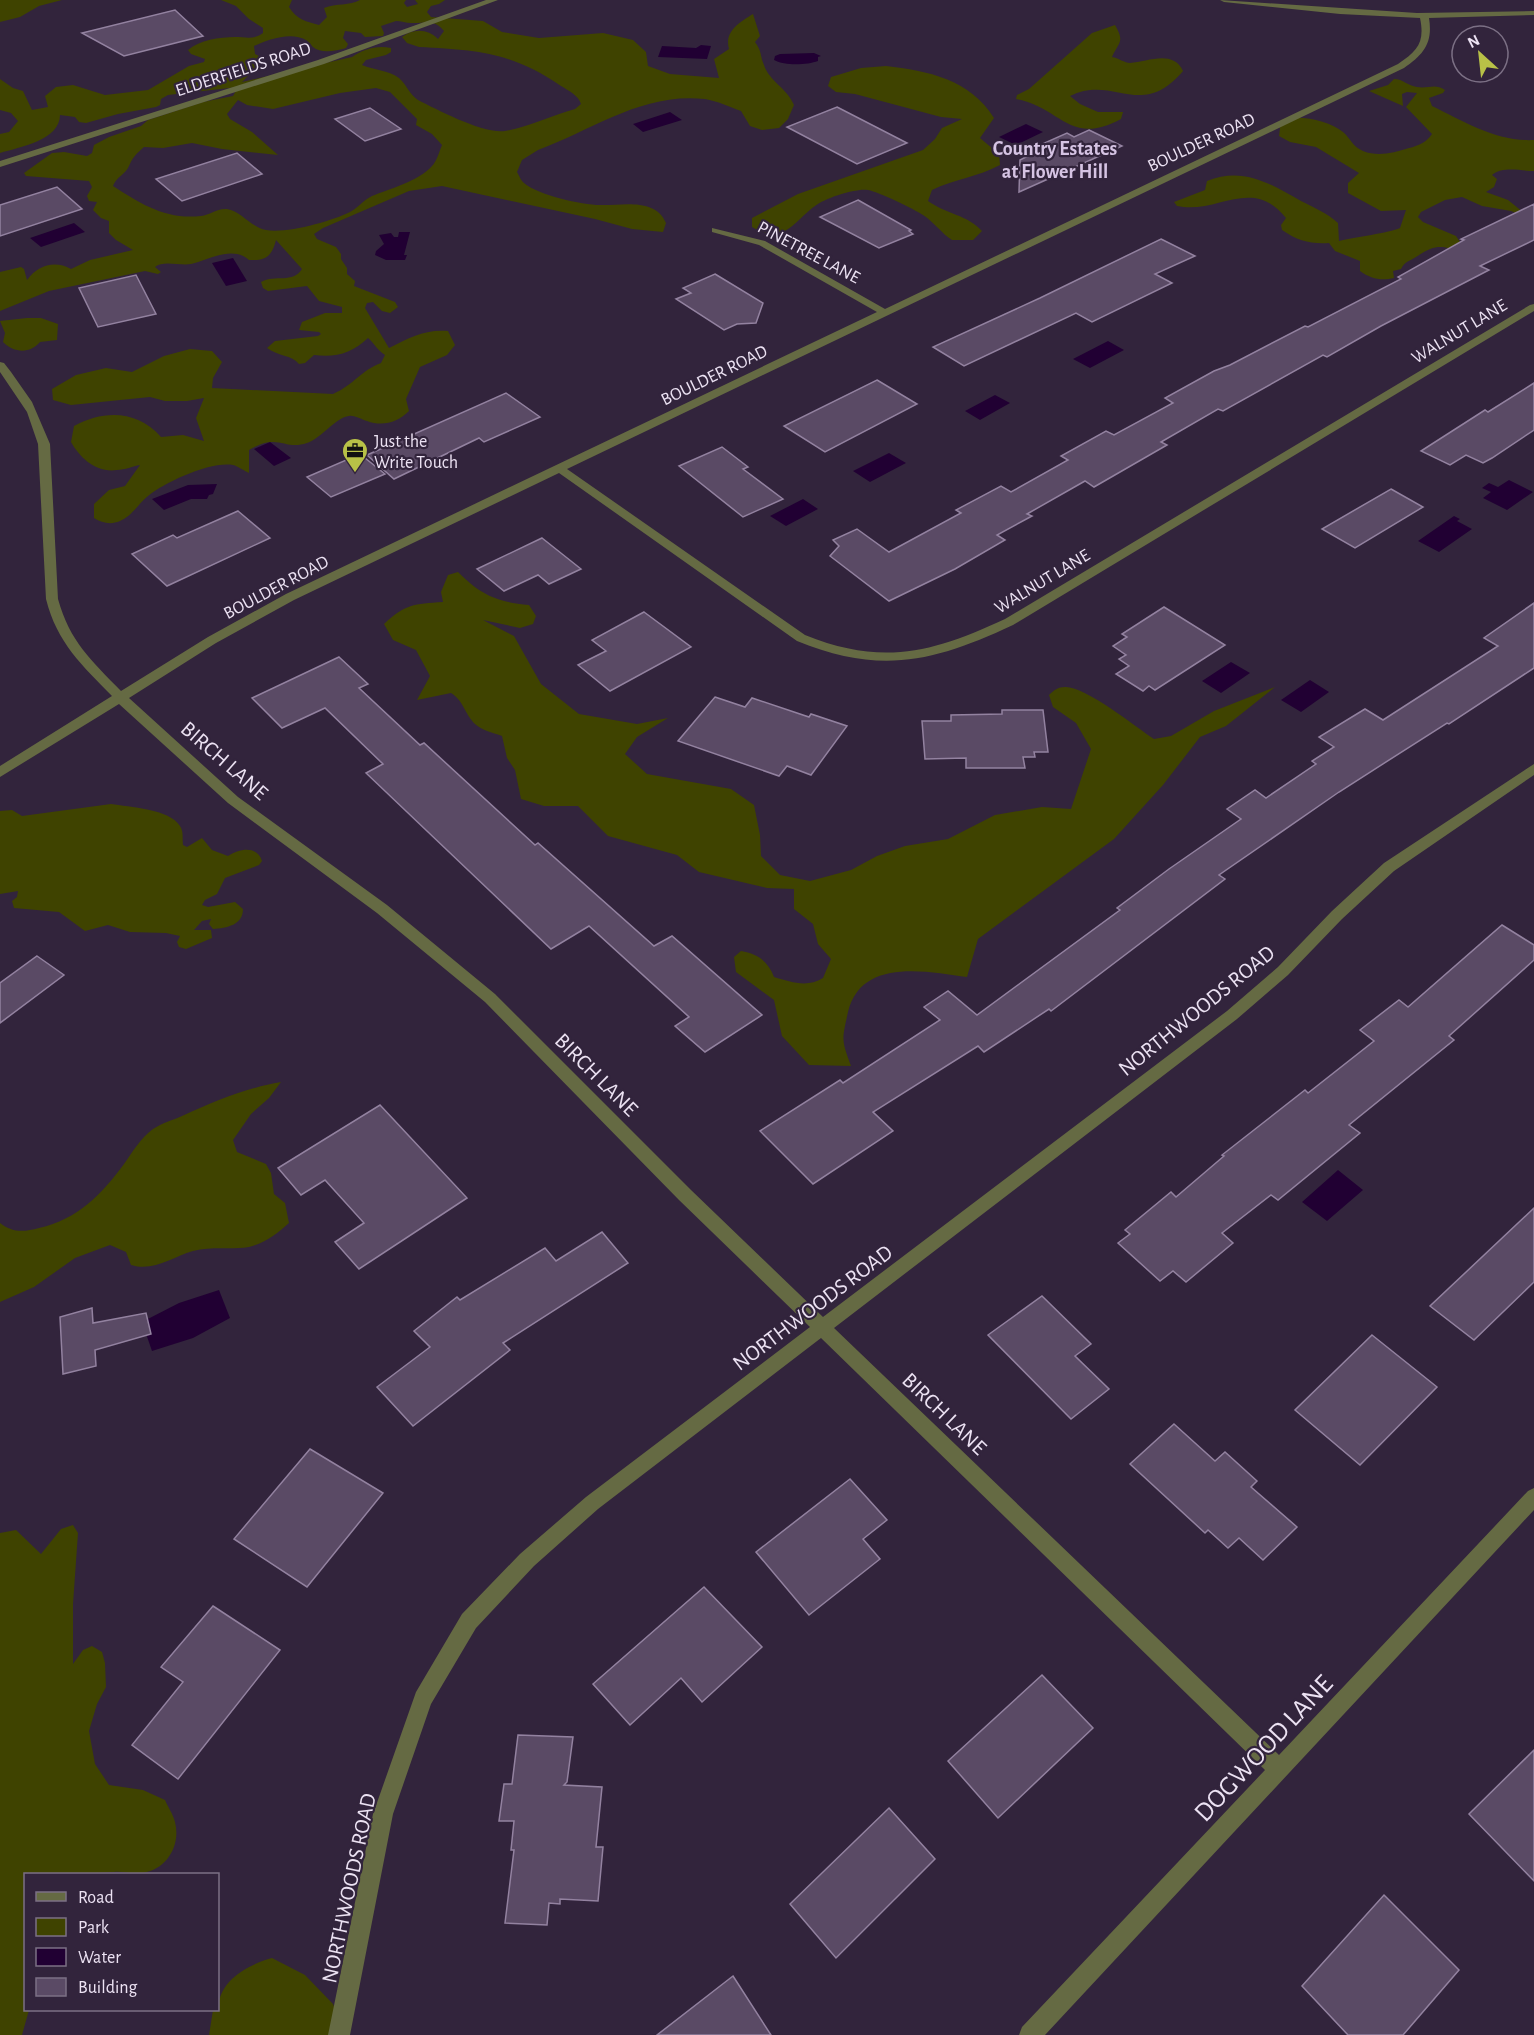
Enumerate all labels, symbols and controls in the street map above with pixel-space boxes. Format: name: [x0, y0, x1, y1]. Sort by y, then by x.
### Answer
north arrow: [1450, 24, 1510, 84]
text: N: [1465, 32, 1482, 51]
street label: ELDERFIELDS ROAD: [173, 40, 313, 100]
street label: BOULDER ROAD: [1145, 110, 1258, 176]
district label: Country Estates at Flower Hill: [993, 139, 1118, 182]
street label: PINETREE LANE: [754, 218, 863, 288]
street label: WALNUT LANE: [1409, 296, 1511, 367]
street label: BOULDER ROAD: [658, 342, 771, 409]
place label: Just the Write Touch: [374, 433, 458, 472]
office icon: Just the Write Touch: [340, 436, 370, 474]
street label: WALNUT LANE: [992, 546, 1094, 617]
street label: BOULDER ROAD: [221, 553, 332, 623]
street label: BIRCH LANE: [177, 717, 272, 805]
street label: NORTHWOODS ROAD: [1115, 941, 1279, 1080]
street label: BIRCH LANE: [551, 1029, 642, 1121]
street label: NORTHWOODS ROAD: [729, 1241, 896, 1375]
street label: BIRCH LANE: [898, 1369, 991, 1459]
street label: DOGWOOD LANE: [1189, 1670, 1338, 1827]
street label: NORTHWOODS ROAD: [318, 1791, 380, 1985]
legend: [24, 1873, 219, 2011]
text: Road: [78, 1889, 114, 1907]
text: Park: [78, 1919, 110, 1937]
text: Water: [78, 1949, 121, 1967]
text: Building: [78, 1979, 138, 1997]

